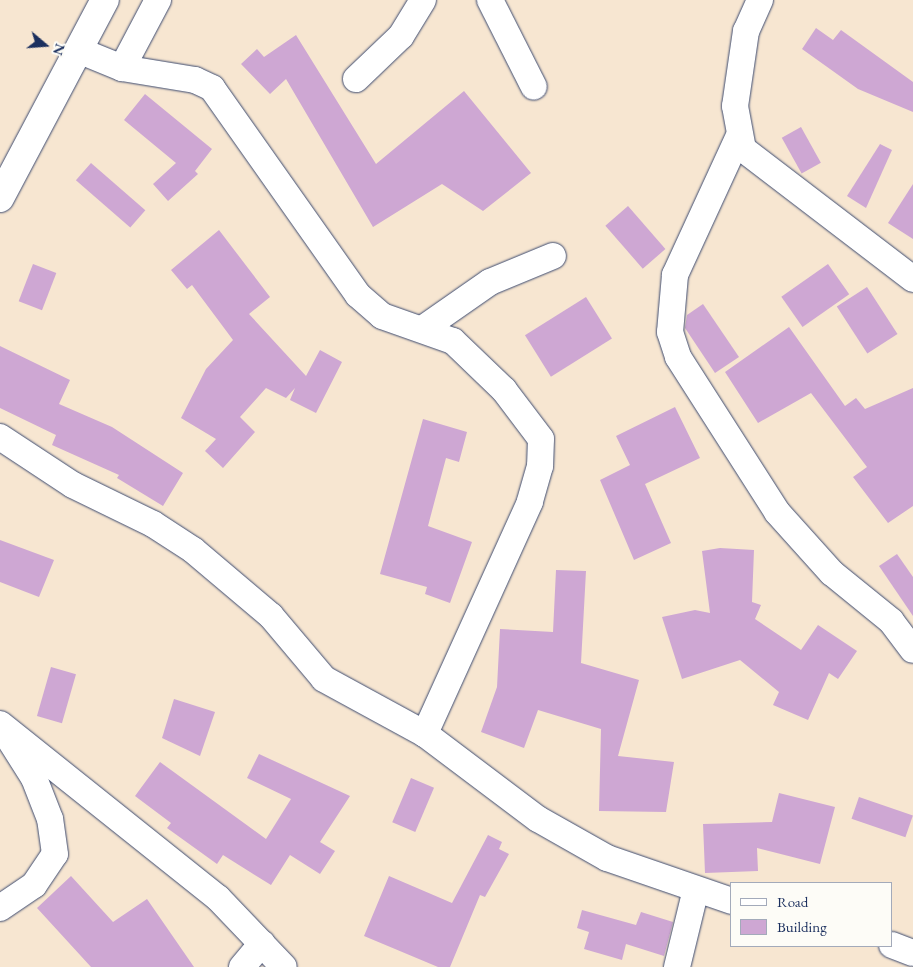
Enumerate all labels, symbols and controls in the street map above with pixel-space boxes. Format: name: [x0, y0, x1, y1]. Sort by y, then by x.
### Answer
north arrow: [20, 20, 70, 70]
text: N: [49, 41, 70, 58]
legend: [730, 882, 893, 947]
text: Road: [777, 892, 808, 911]
text: Building: [777, 917, 827, 936]

